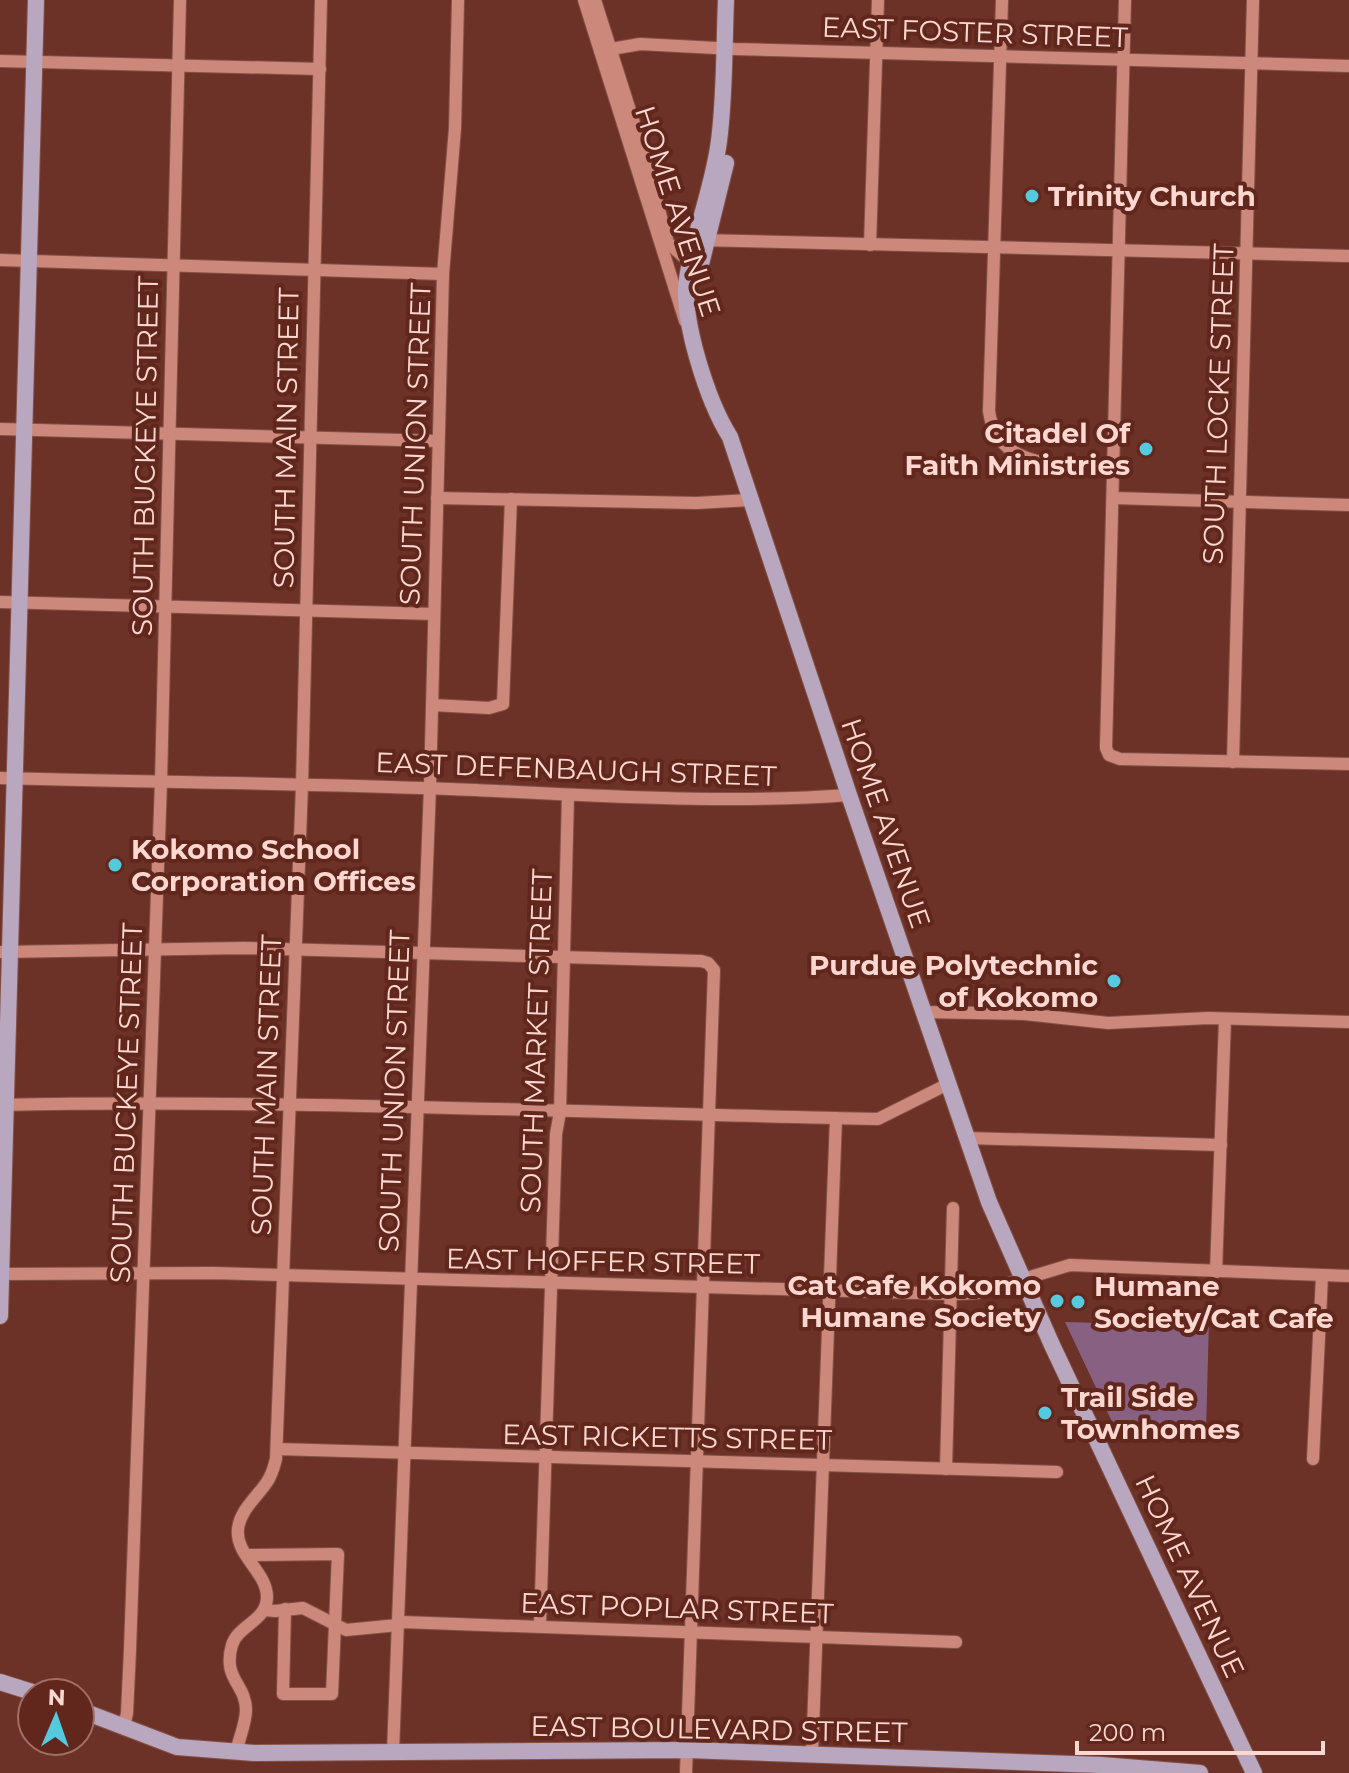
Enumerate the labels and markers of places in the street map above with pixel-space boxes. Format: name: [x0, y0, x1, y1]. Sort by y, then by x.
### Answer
place label: Trinity Church: [1048, 179, 1256, 213]
marker: Trinity Church: [1023, 187, 1041, 205]
place label: Citadel Of Faith Ministries: [904, 416, 1131, 482]
marker: Citadel Of Faith Ministries: [1137, 440, 1155, 458]
place label: Kokomo School Corporation Offices: [131, 832, 416, 898]
marker: Kokomo School Corporation Offices: [106, 856, 124, 874]
place label: Purdue Polytechnic of Kokomo: [809, 948, 1098, 1014]
marker: Purdue Polytechnic of Kokomo: [1105, 972, 1123, 990]
place label: Cat Cafe Kokomo Humane Society: [787, 1268, 1041, 1334]
place label: Humane Society/Cat Cafe: [1094, 1269, 1334, 1335]
marker: Cat Cafe Kokomo Humane Society: [1048, 1292, 1066, 1310]
marker: Humane Society/Cat Cafe: [1069, 1293, 1087, 1311]
place label: Trail Side Townhomes: [1061, 1380, 1240, 1446]
marker: Trail Side Townhomes: [1036, 1404, 1054, 1422]

